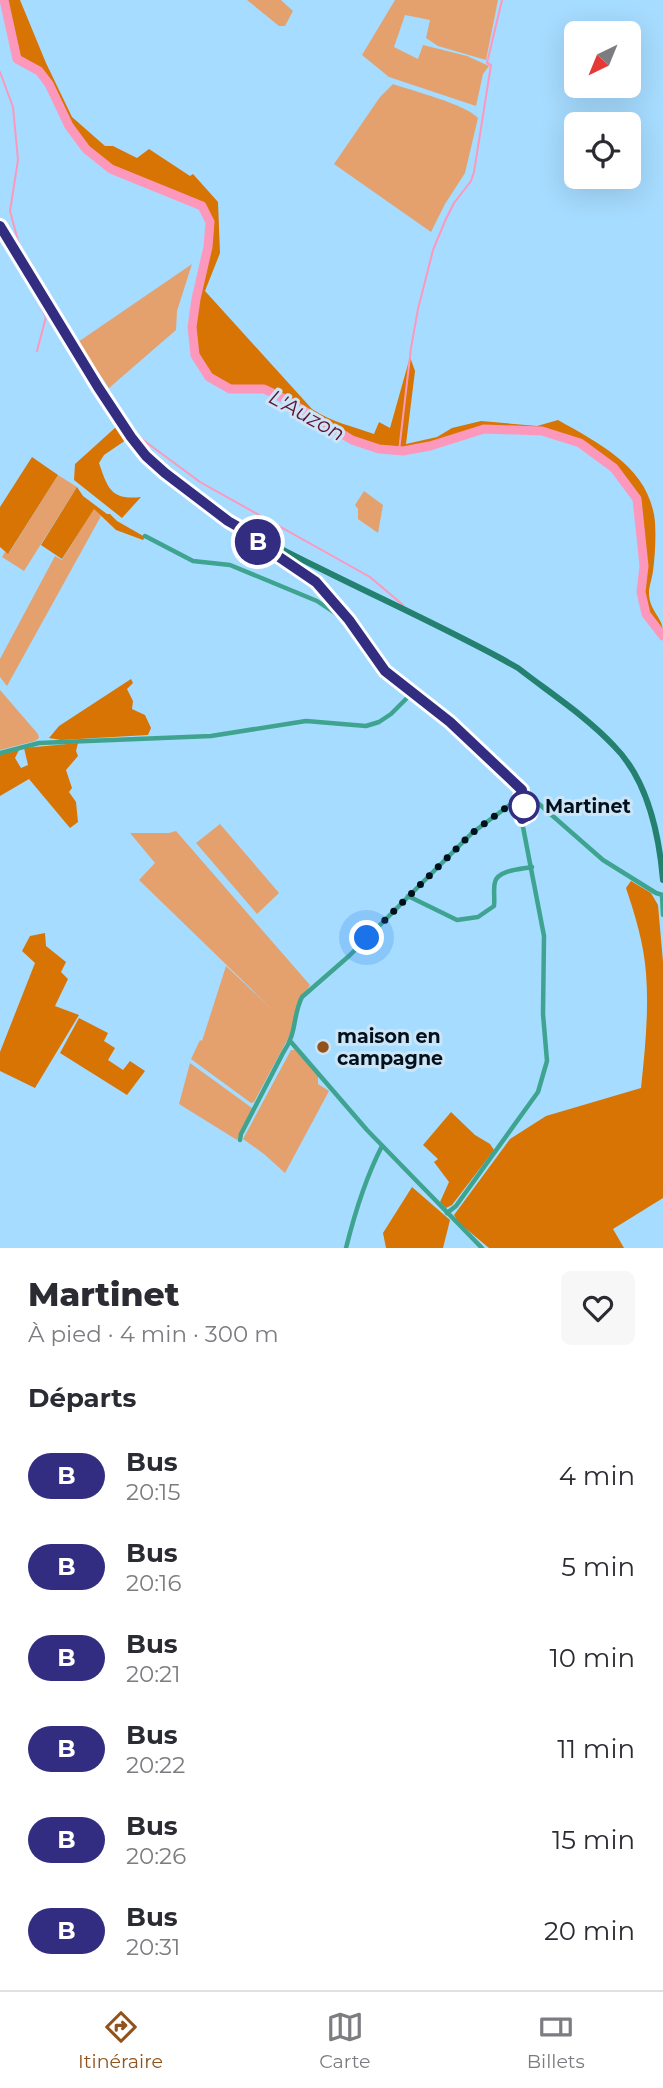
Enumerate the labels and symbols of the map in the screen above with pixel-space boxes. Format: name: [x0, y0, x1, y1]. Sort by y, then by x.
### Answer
north arrow: [564, 21, 640, 98]
water label: L'Auzon: [265, 384, 349, 446]
line badge: B: [235, 519, 281, 565]
marker: Martinet: [509, 791, 539, 821]
place label: Martinet: [545, 795, 631, 818]
your location: [349, 920, 384, 955]
place label: maison en campagne: [337, 1025, 443, 1070]
marker: maison en campagne: [315, 1039, 331, 1055]

